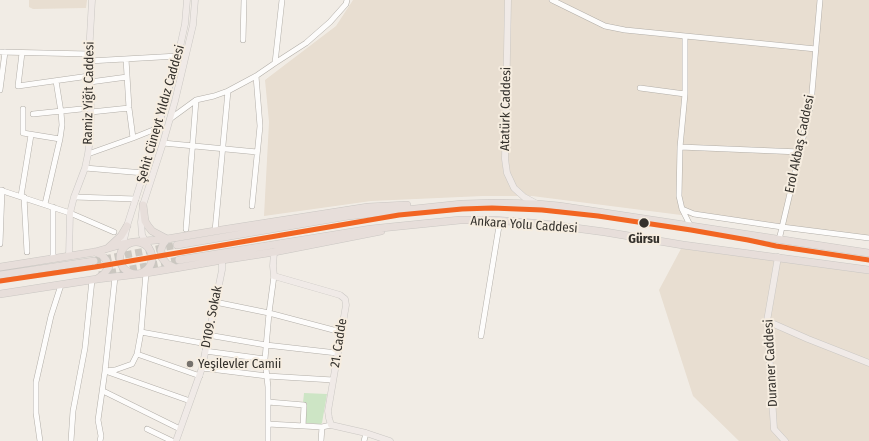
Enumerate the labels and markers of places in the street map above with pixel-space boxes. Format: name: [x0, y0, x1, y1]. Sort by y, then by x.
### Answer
marker: Gürsu: [637, 216, 651, 230]
place label: Gürsu: [628, 231, 660, 247]
place label: Yeşilevler Camii: [198, 356, 281, 372]
marker: Yeşilevler Camii: [185, 359, 195, 369]

